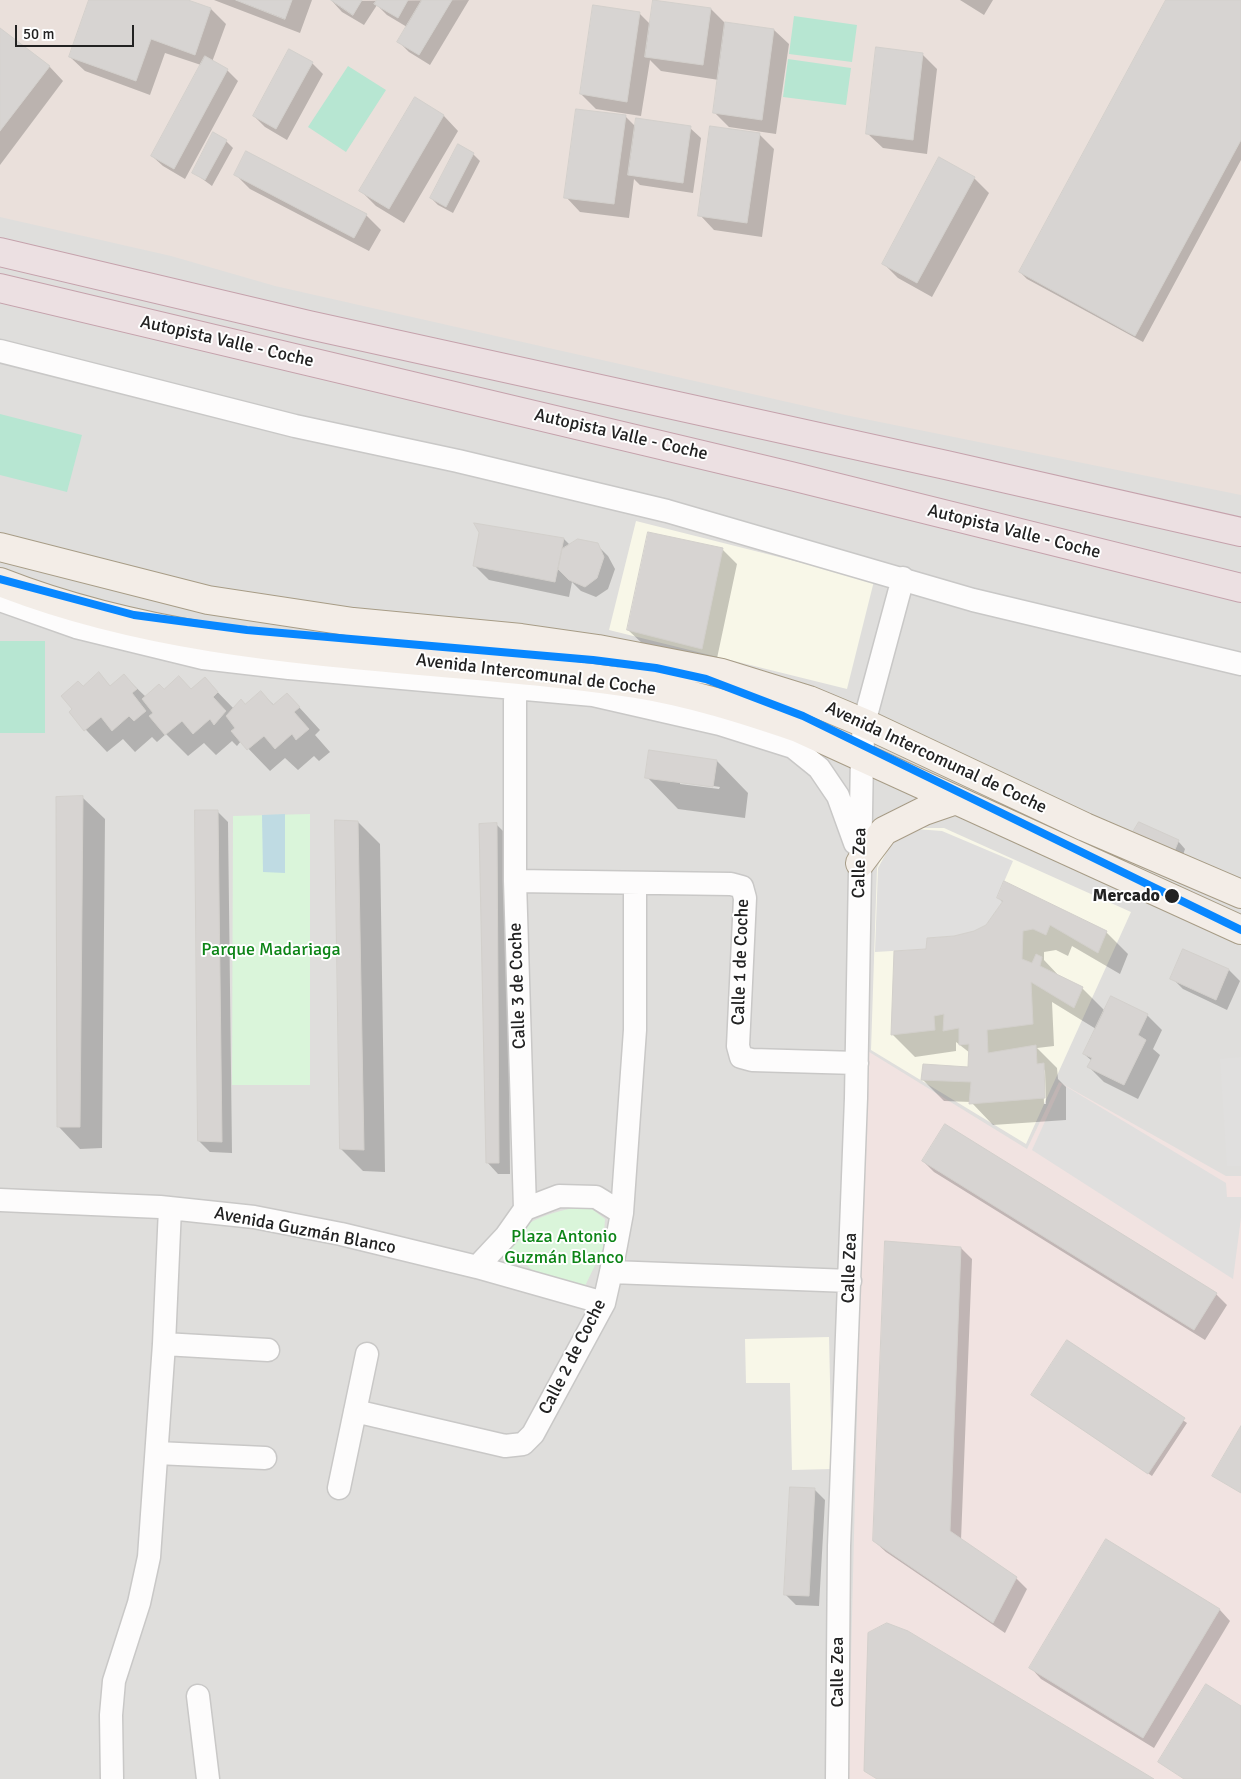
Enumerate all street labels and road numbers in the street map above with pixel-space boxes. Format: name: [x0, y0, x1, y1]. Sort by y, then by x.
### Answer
street label: Autopista Valle - Coche: [138, 312, 316, 372]
street label: Autopista Valle - Coche: [532, 405, 710, 465]
street label: Autopista Valle - Coche: [925, 500, 1103, 564]
street label: Avenida Intercomunal de Coche: [415, 650, 657, 700]
street label: Avenida Intercomunal de Coche: [822, 697, 1050, 819]
street label: Calle Zea: [849, 827, 871, 899]
street label: Calle 1 de Coche: [728, 898, 754, 1026]
street label: Calle 3 de Coche: [505, 922, 531, 1050]
street label: Avenida Guzmán Blanco: [212, 1203, 398, 1259]
street label: Calle Zea: [838, 1232, 862, 1304]
street label: Calle 2 de Coche: [535, 1296, 611, 1418]
street label: Calle Zea: [827, 1637, 849, 1707]

